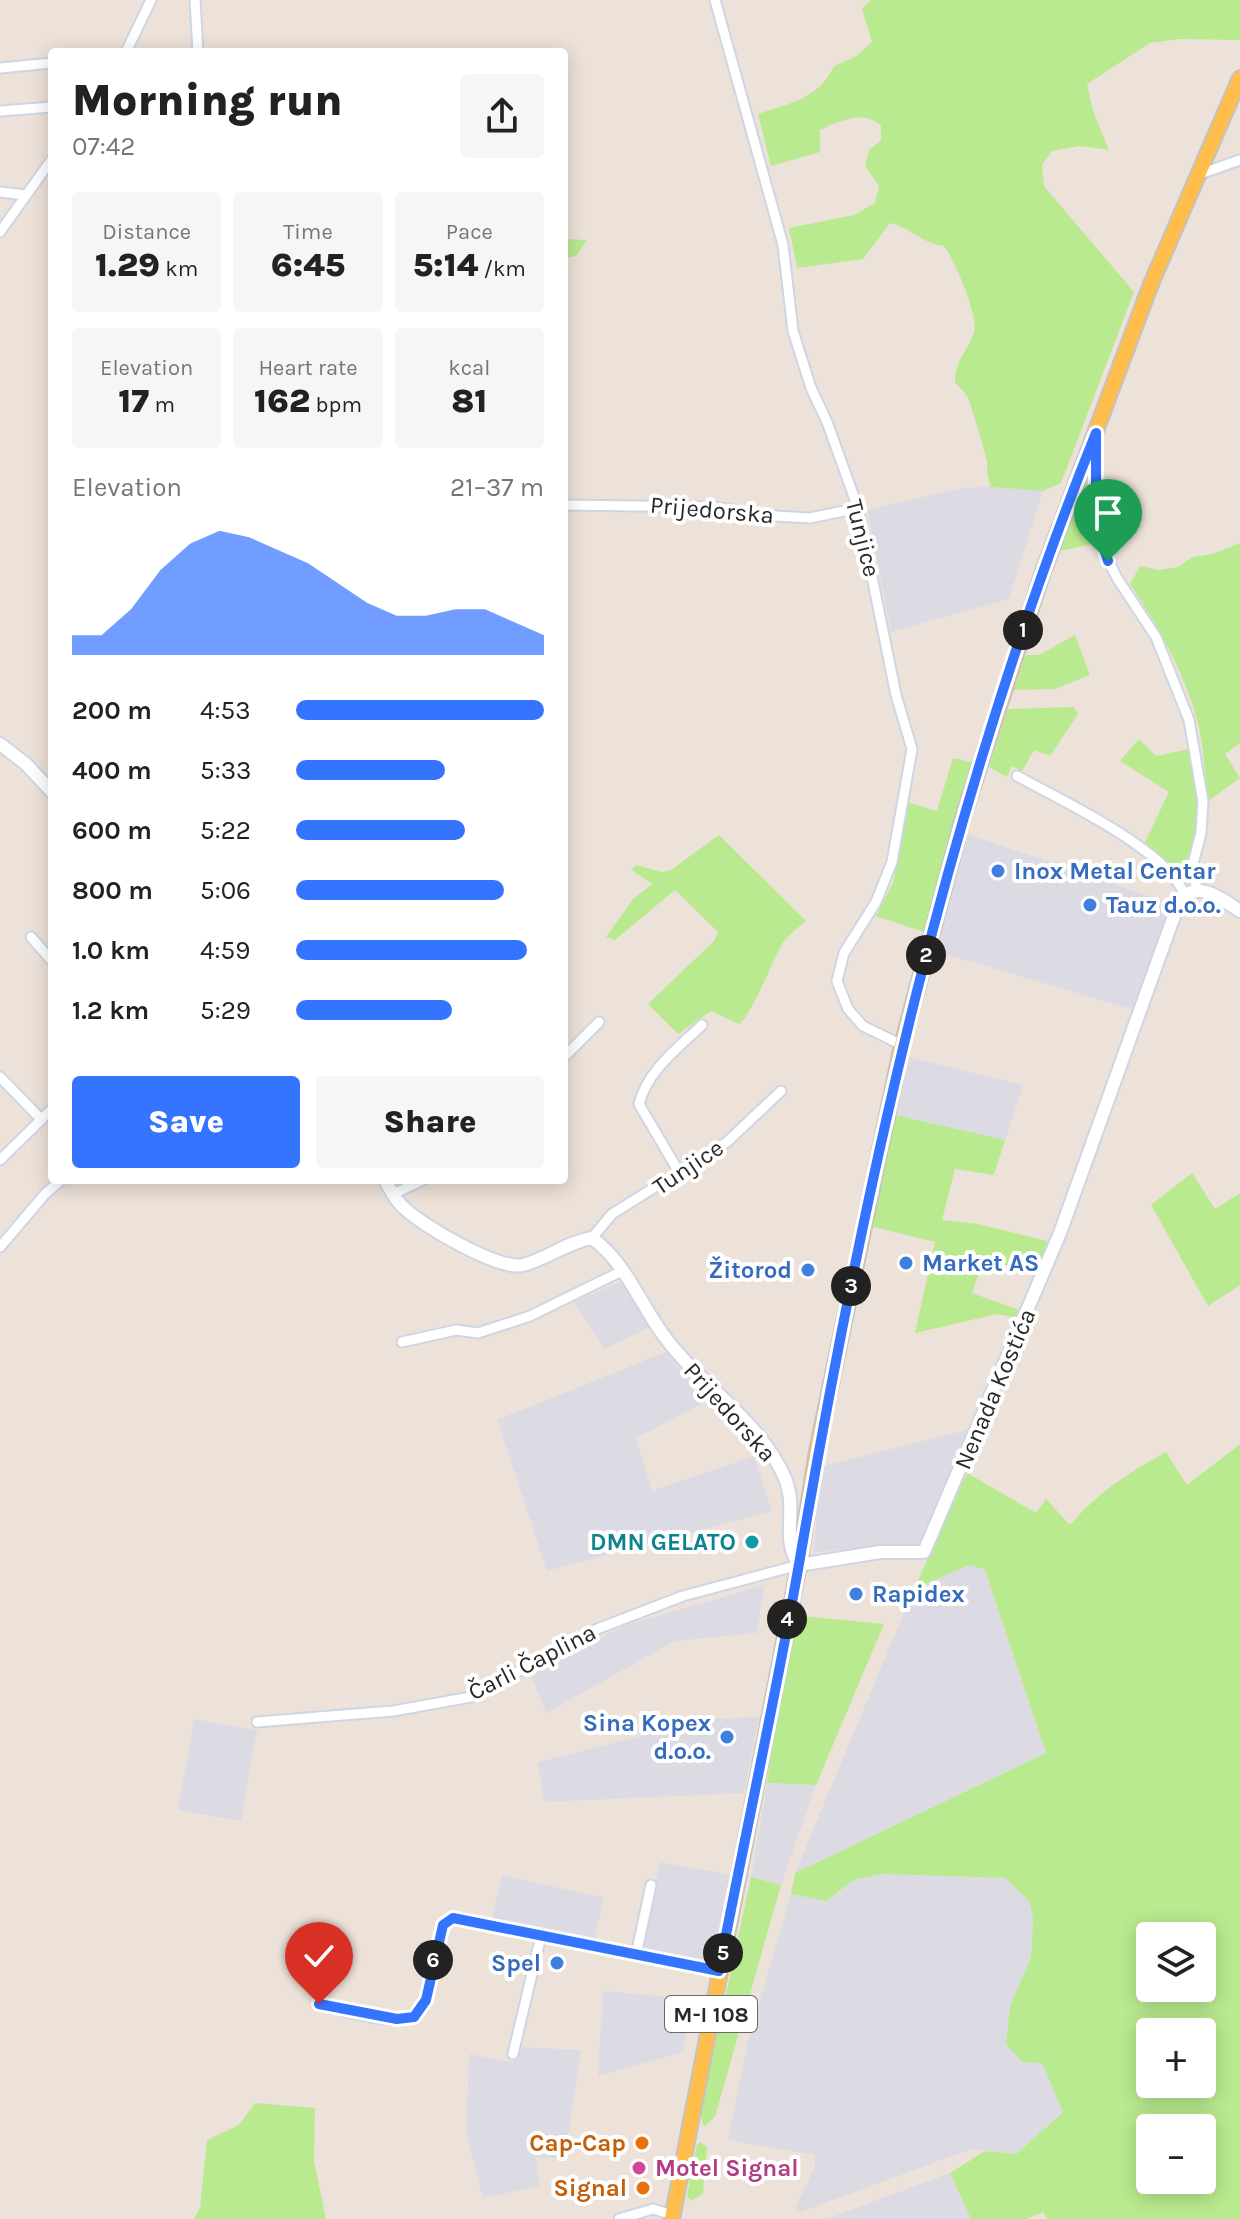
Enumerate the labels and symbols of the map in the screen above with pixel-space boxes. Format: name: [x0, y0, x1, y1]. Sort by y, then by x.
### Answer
pin: [1074, 479, 1142, 561]
street label: Prijedorska: [649, 491, 775, 529]
street label: Tunjice: [840, 496, 886, 580]
pin: 1: [1003, 610, 1043, 650]
place label: Inox Metal Centar: [1014, 857, 1216, 885]
marker: Inox Metal Centar: [989, 862, 1007, 880]
place label: Tauz d.o.o.: [1106, 891, 1221, 919]
marker: Tauz d.o.o.: [1081, 896, 1099, 914]
pin: 2: [906, 935, 946, 975]
street label: Tunjice: [648, 1133, 728, 1201]
place label: Market AS: [922, 1249, 1039, 1277]
marker: Market AS: [897, 1254, 915, 1272]
place label: Žitorod: [708, 1255, 792, 1284]
marker: Žitorod: [799, 1261, 817, 1279]
pin: 3: [831, 1266, 871, 1306]
street label: Nenada Kostića: [949, 1305, 1041, 1473]
street label: Prijedorska: [678, 1356, 782, 1468]
place label: DMN GELATO: [590, 1528, 736, 1556]
marker: DMN GELATO: [743, 1533, 761, 1551]
place label: Rapidex: [872, 1580, 965, 1608]
marker: Rapidex: [847, 1585, 865, 1603]
pin: 4: [767, 1599, 807, 1639]
street label: Čarli Čaplina: [463, 1617, 601, 1706]
place label: Sina Kopex d.o.o.: [583, 1709, 711, 1765]
marker: Sina Kopex d.o.o.: [718, 1728, 736, 1746]
pin: [285, 1922, 353, 2004]
pin: 5: [703, 1933, 743, 1973]
pin: 6: [413, 1940, 453, 1980]
place label: Spel: [491, 1949, 541, 1977]
marker: Spel: [548, 1954, 566, 1972]
road number: M-I 108: [665, 1996, 757, 2032]
place label: Cap-Cap: [529, 2129, 626, 2157]
marker: Cap-Cap: [633, 2134, 651, 2152]
place label: Motel Signal: [655, 2154, 799, 2182]
marker: Motel Signal: [630, 2159, 648, 2177]
place label: Signal: [554, 2174, 627, 2202]
marker: Signal: [634, 2179, 652, 2197]

